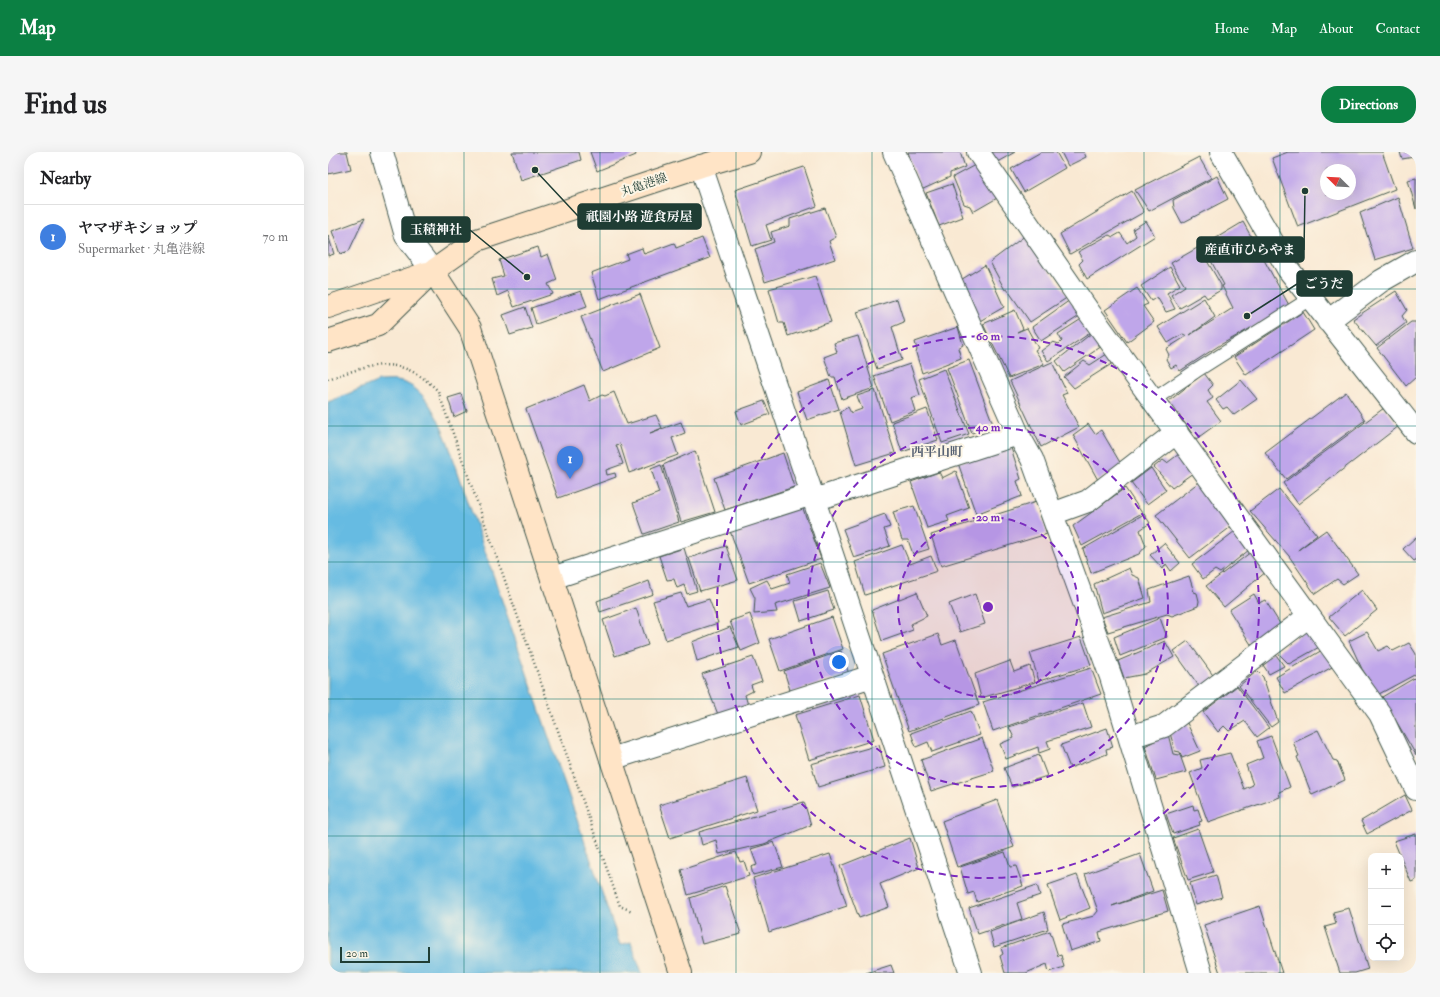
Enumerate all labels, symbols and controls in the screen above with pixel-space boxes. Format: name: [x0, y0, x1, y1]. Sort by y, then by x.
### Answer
text: Map: [20, 16, 56, 40]
text: Home: [1214, 20, 1249, 37]
text: Map: [1271, 20, 1297, 37]
text: About: [1319, 20, 1353, 37]
text: Contact: [1375, 20, 1420, 37]
button: Directions: [1321, 86, 1416, 123]
text: Find us: [24, 87, 107, 122]
north arrow: [1320, 164, 1356, 200]
text: Nearby: [40, 168, 91, 189]
street label: 丸亀港線: [619, 170, 669, 200]
callout: 祇園小路 遊食房屋: [578, 204, 701, 229]
text: 祇園小路 遊食房屋: [586, 209, 692, 225]
callout: 玉積神社: [402, 217, 470, 242]
text: ヤマザキショップ: [78, 219, 198, 238]
text: 玉積神社: [410, 222, 462, 238]
text: 1: [51, 229, 55, 245]
text: 70 m: [263, 229, 288, 245]
callout: 産直市ひらやま: [1197, 237, 1304, 262]
text: Supermarket · 丸亀港線: [78, 241, 205, 257]
text: 産直市ひらやま: [1204, 242, 1296, 258]
callout: ごうだ: [1297, 271, 1352, 296]
text: ごうだ: [1304, 276, 1344, 292]
text: 60 m: [976, 329, 1001, 344]
text: 40 m: [975, 420, 1001, 435]
district label: 西平山町: [911, 444, 963, 460]
pin: 1: [557, 446, 583, 479]
text: 20 m: [976, 510, 1001, 525]
centre of rings: [981, 600, 995, 614]
your location: [829, 652, 849, 672]
map controls: [1368, 853, 1404, 961]
button: +: [1368, 853, 1404, 889]
button: −: [1368, 889, 1404, 925]
button: locate: [1368, 925, 1404, 961]
scale bar: [340, 945, 430, 964]
text: 20 m: [346, 947, 368, 960]

